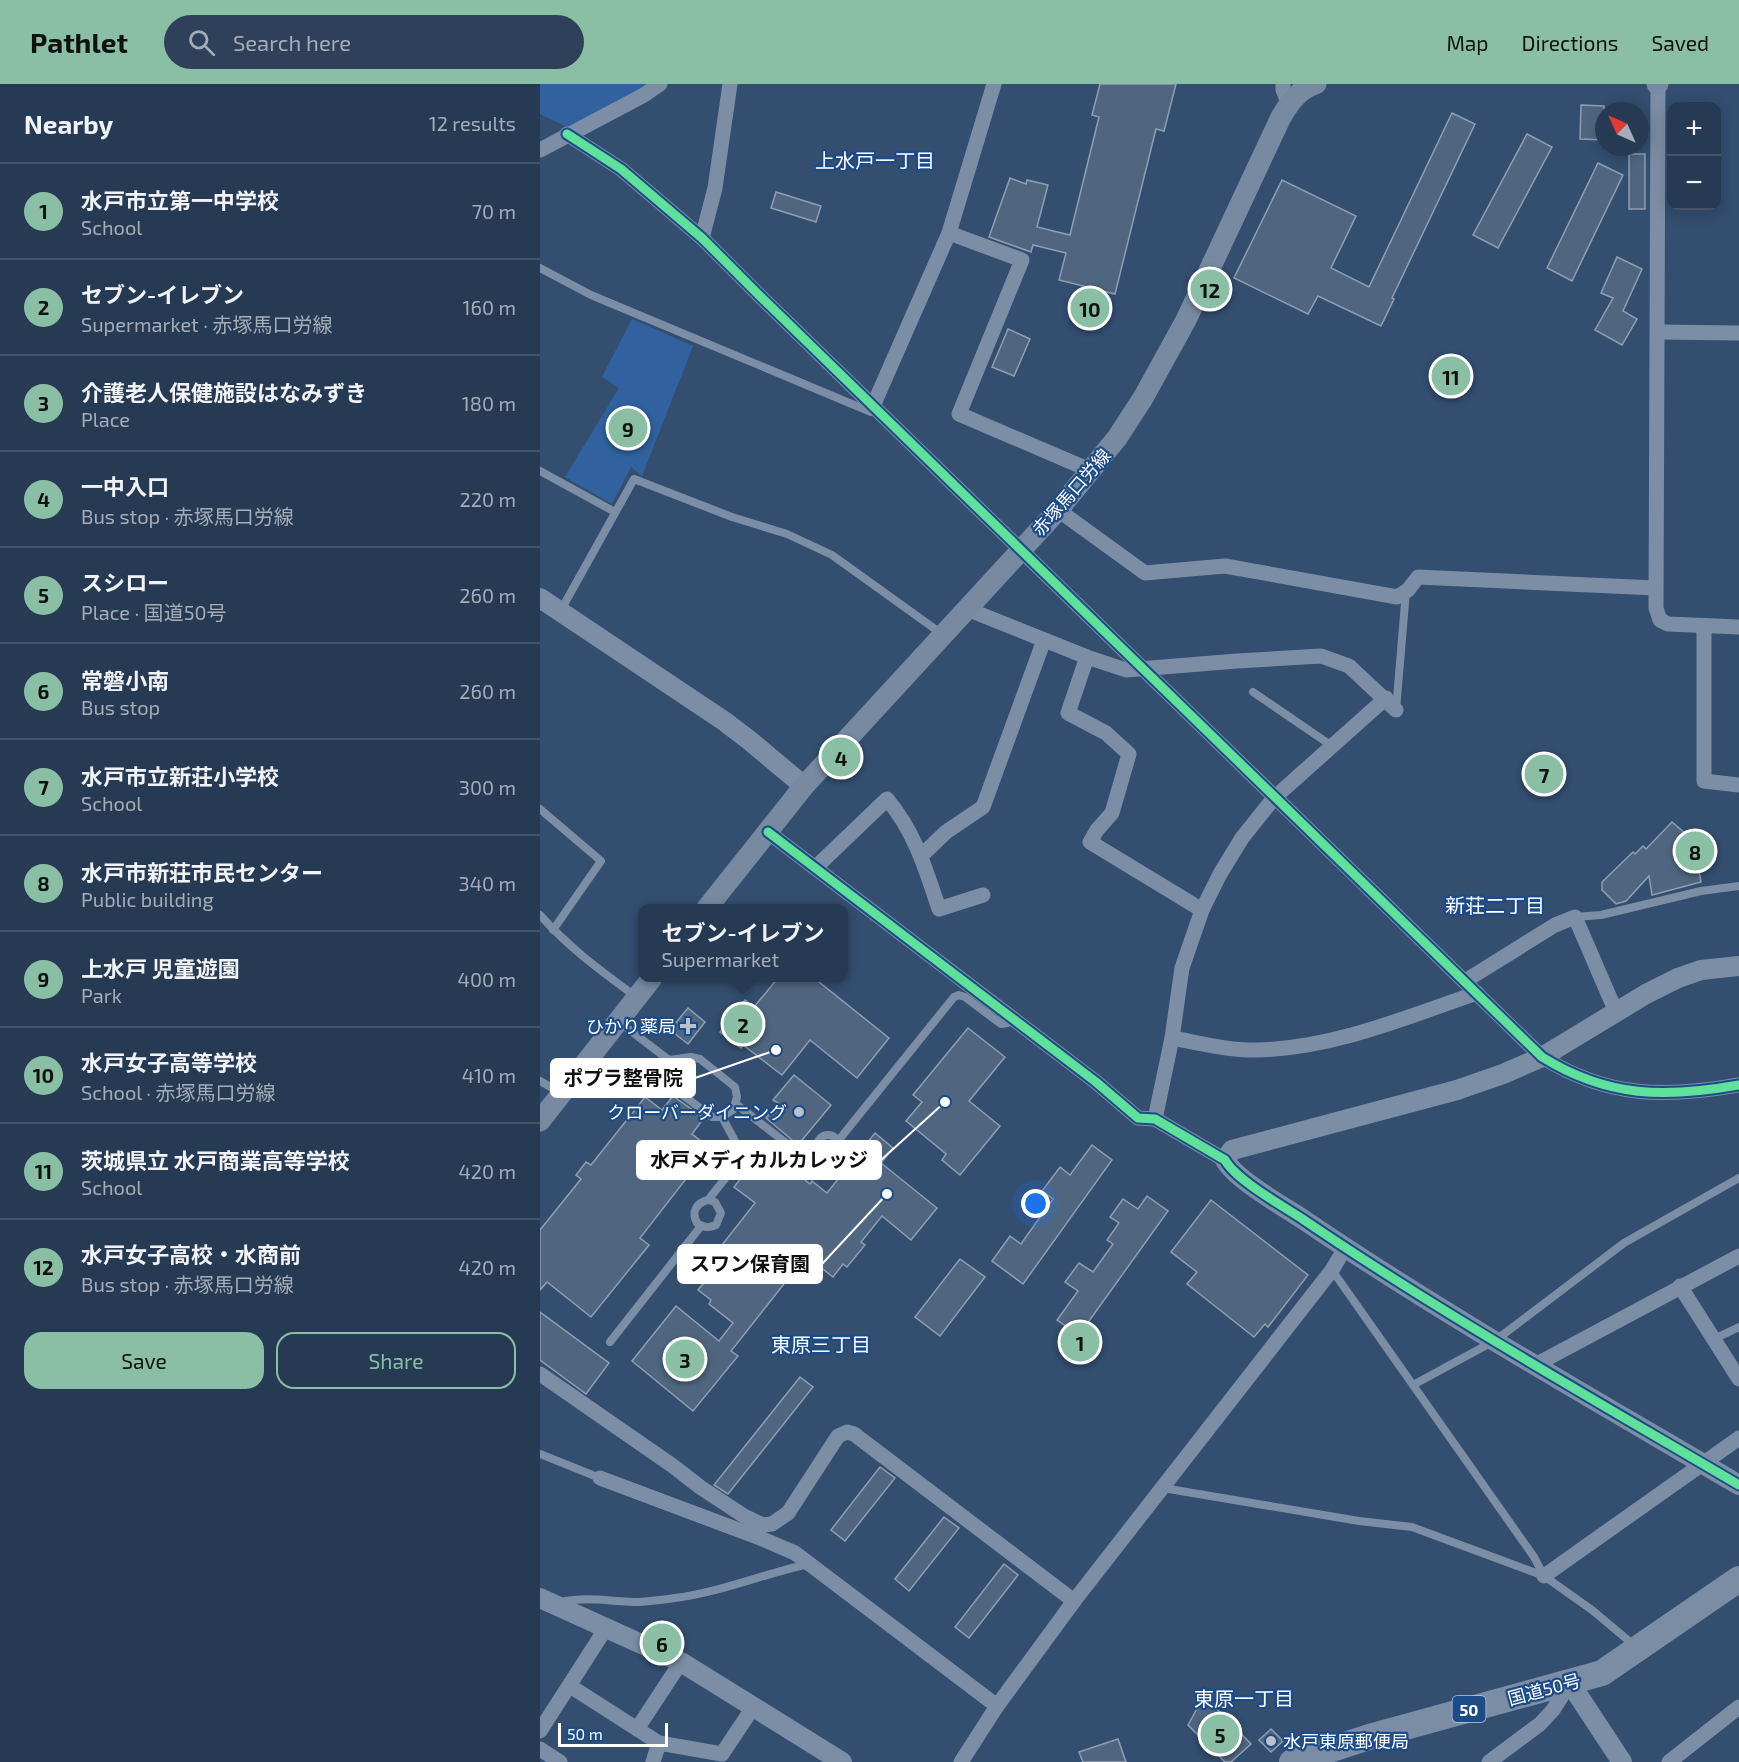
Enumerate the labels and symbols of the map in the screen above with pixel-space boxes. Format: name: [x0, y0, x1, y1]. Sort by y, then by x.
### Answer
north arrow: [1595, 102, 1649, 156]
district label: 上水戸一丁目: [815, 148, 935, 172]
pin: 12: [1190, 266, 1230, 312]
pin: 10: [1070, 286, 1110, 330]
pin: 11: [1432, 354, 1470, 398]
pin: 9: [608, 406, 647, 450]
street label: 赤塚馬口労線: [1027, 444, 1115, 540]
pin: 4: [822, 734, 860, 780]
pin: 7: [1524, 752, 1564, 796]
pin: 8: [1676, 828, 1714, 873]
district label: 新荘二丁目: [1445, 893, 1545, 917]
pin: 2: [724, 1002, 762, 1046]
place label: ひかり薬局: [586, 1015, 676, 1037]
marker: ひかり薬局: [681, 1019, 695, 1033]
callout: ポプラ整骨院: [551, 1059, 695, 1097]
text: ポプラ整骨院: [563, 1065, 683, 1089]
place label: クローバーダイニング: [607, 1101, 787, 1123]
marker: クローバーダイニング: [792, 1105, 806, 1119]
callout: 水戸メディカルカレッジ: [637, 1141, 881, 1179]
text: 水戸メディカルカレッジ: [650, 1147, 868, 1171]
your location: [1021, 1189, 1050, 1218]
callout: スワン保育園: [678, 1245, 822, 1283]
text: スワン保育園: [690, 1251, 810, 1275]
pin: 1: [1060, 1320, 1100, 1364]
district label: 東原三丁目: [771, 1332, 871, 1356]
pin: 3: [666, 1336, 704, 1382]
pin: 6: [642, 1620, 682, 1666]
street label: 国道50号: [1505, 1669, 1583, 1709]
district label: 東原一丁目: [1194, 1686, 1294, 1710]
road number: 50: [1452, 1696, 1486, 1722]
pin: 5: [1200, 1712, 1240, 1756]
scale bar: [558, 1720, 668, 1748]
place label: 水戸東原郵便局: [1283, 1730, 1409, 1752]
marker: 水戸東原郵便局: [1264, 1734, 1278, 1748]

